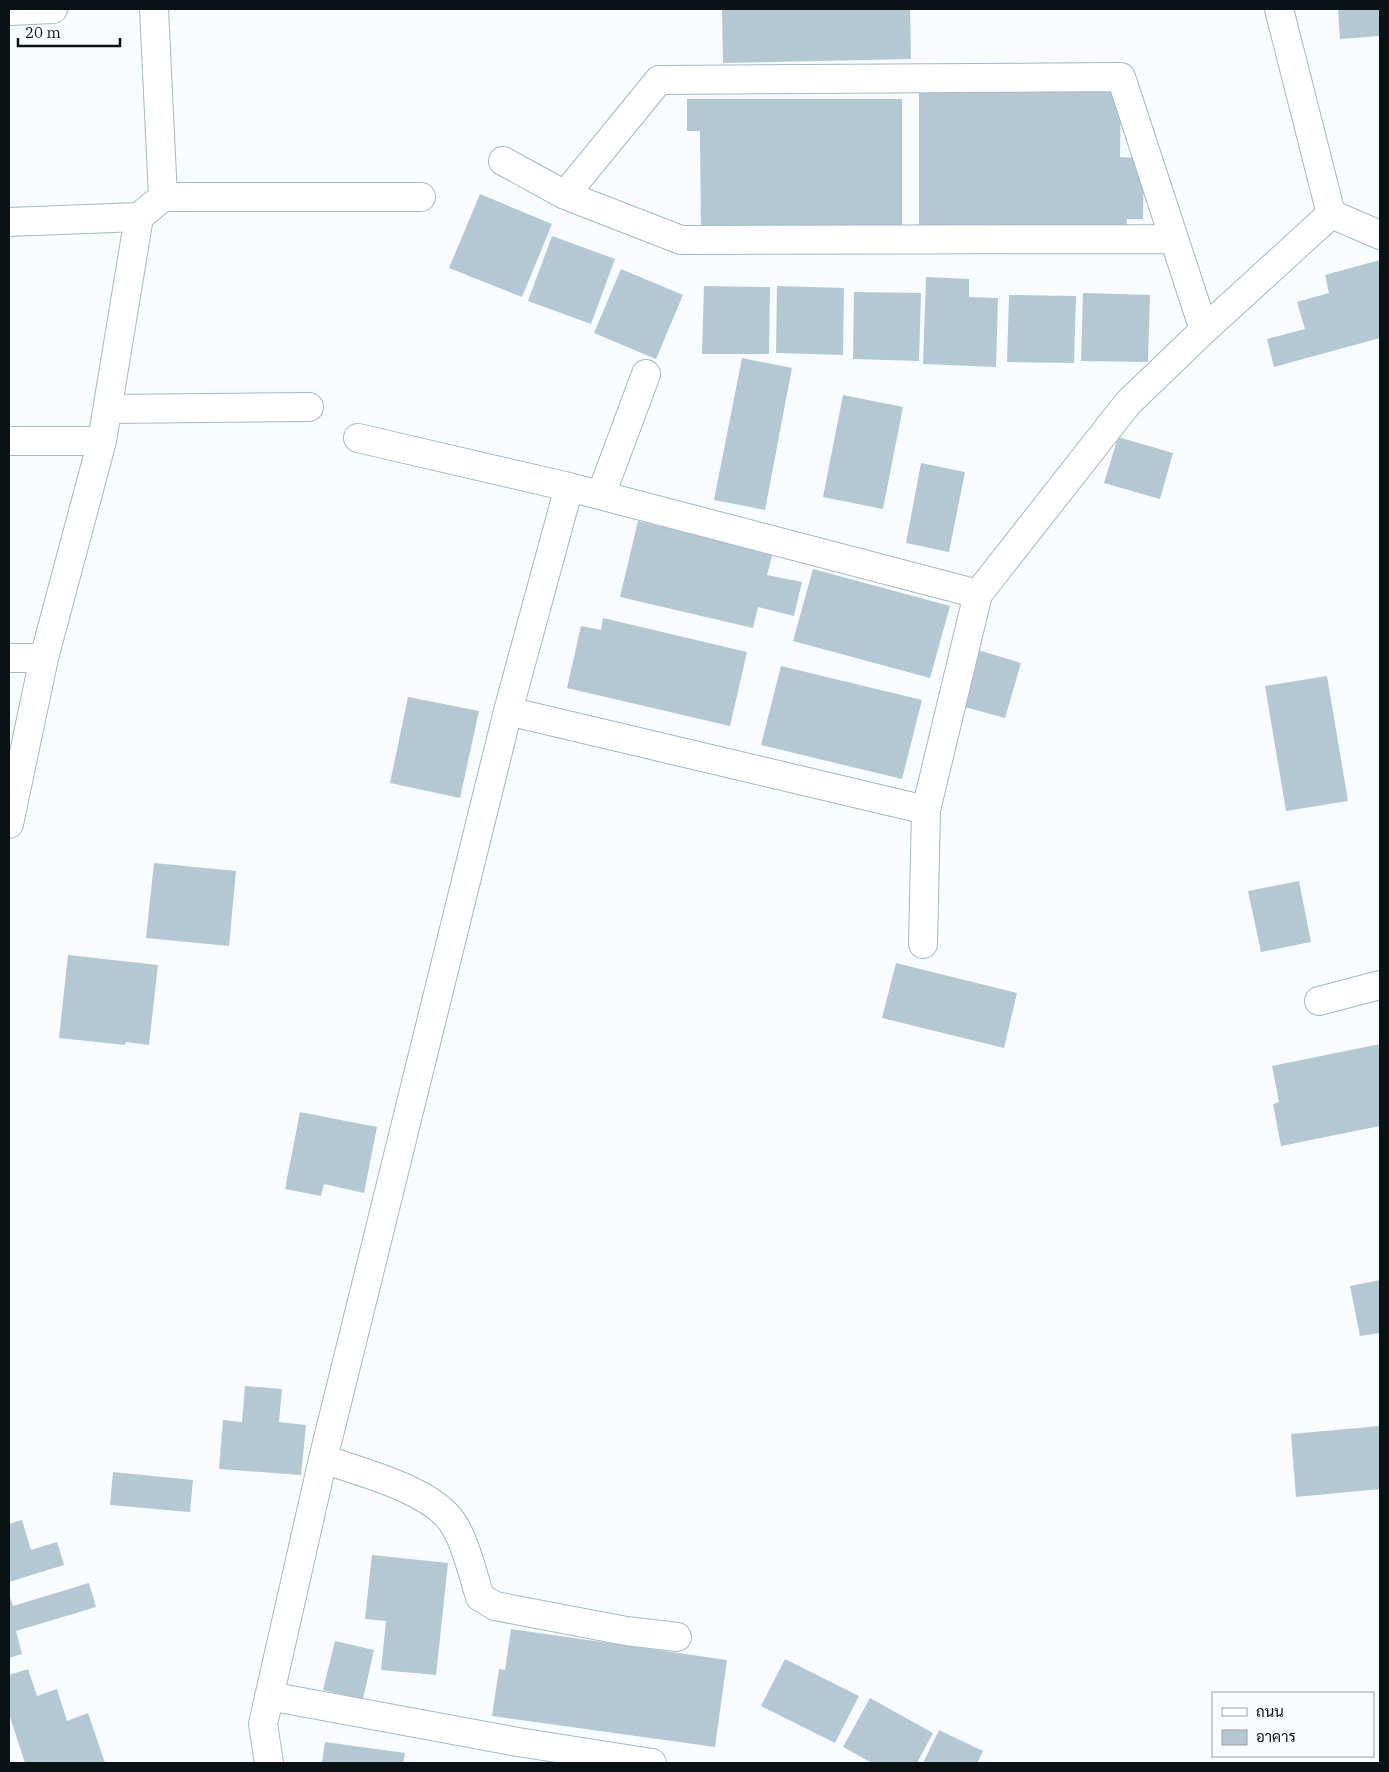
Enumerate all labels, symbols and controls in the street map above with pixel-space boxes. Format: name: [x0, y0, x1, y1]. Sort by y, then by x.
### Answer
scale bar: [18, 15, 120, 47]
text: 20 m: [25, 23, 61, 42]
legend: [1212, 1692, 1374, 1757]
text: ถนน: [1256, 1702, 1284, 1721]
text: อาคาร: [1256, 1727, 1296, 1746]

